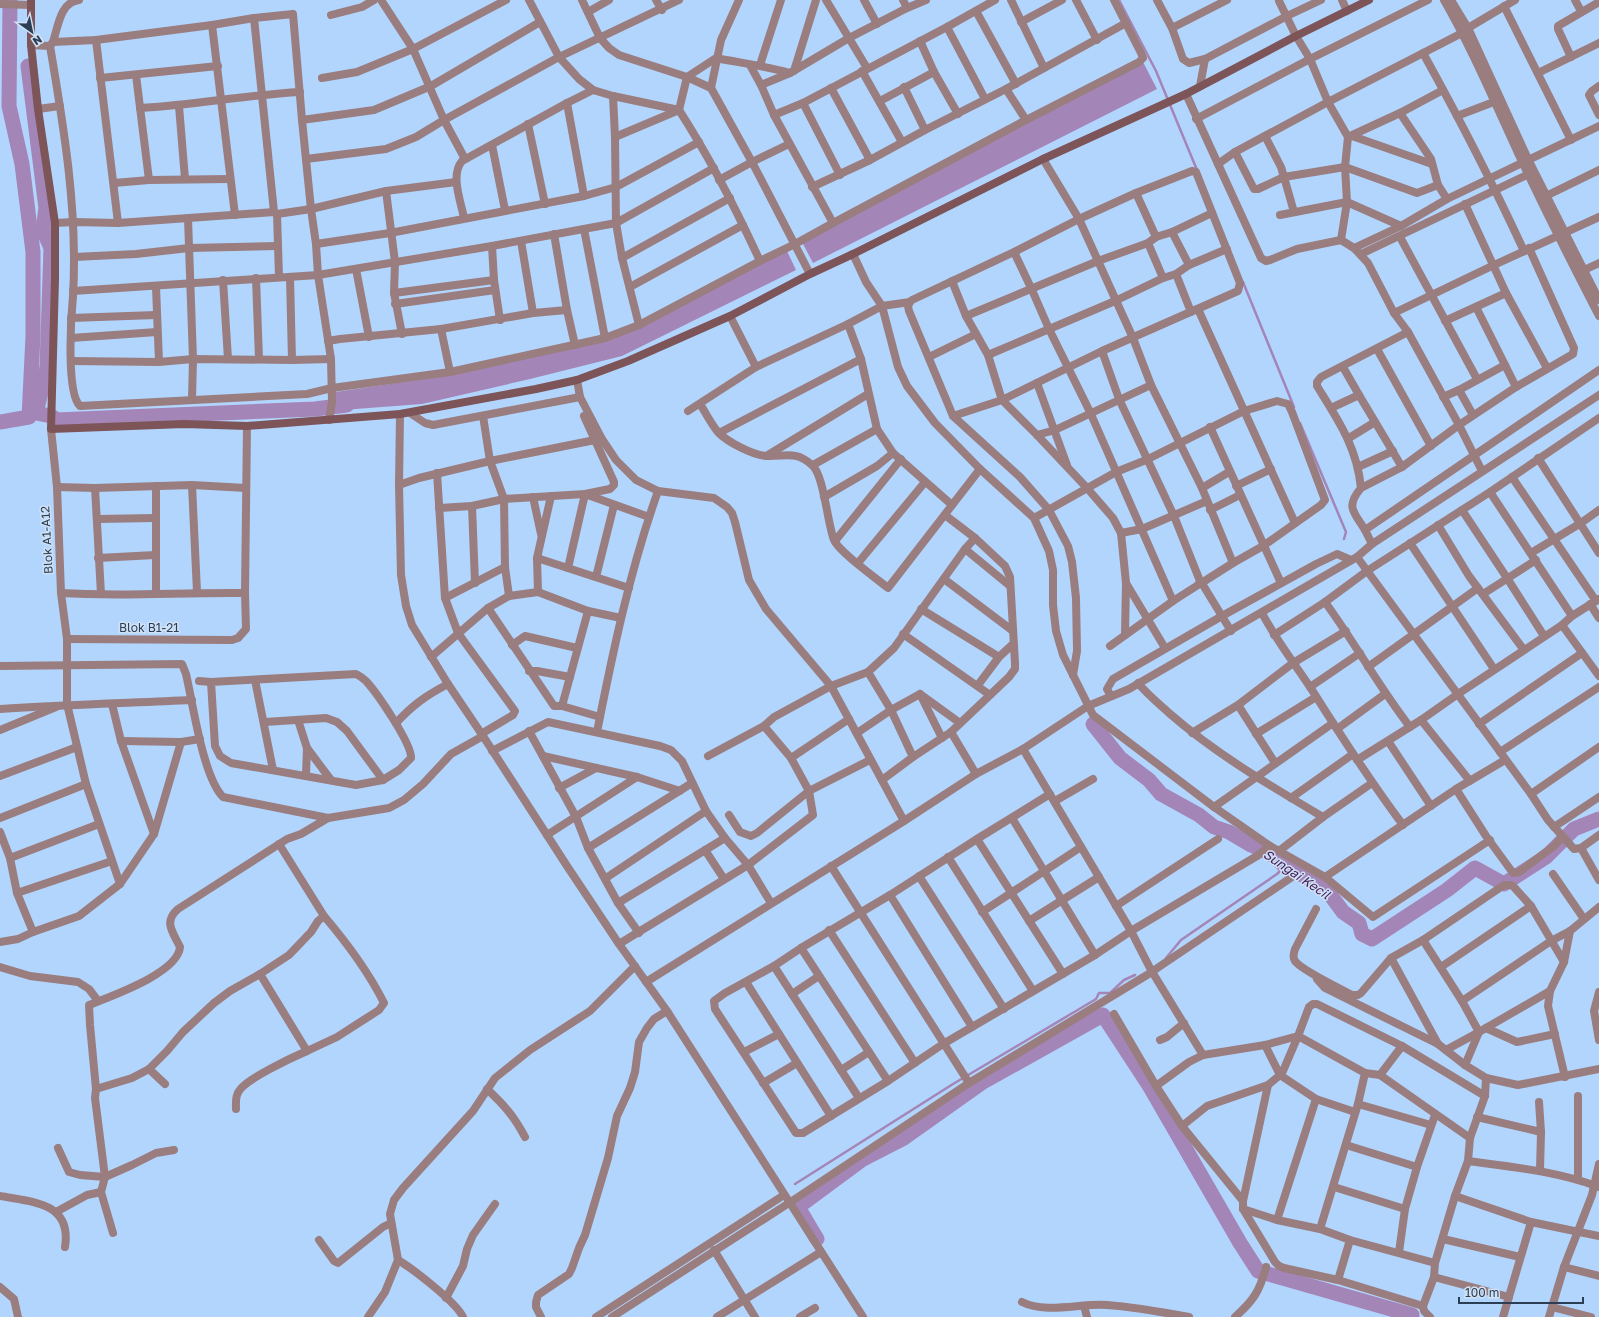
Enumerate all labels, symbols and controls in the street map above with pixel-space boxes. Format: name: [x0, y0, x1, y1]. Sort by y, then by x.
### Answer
north arrow: [12, 12, 52, 52]
text: N: [31, 33, 45, 49]
street label: Blok A1-A12: [37, 506, 56, 574]
street label: Blok B1-21: [119, 620, 179, 635]
water label: Sungai Kecil: [1261, 846, 1334, 903]
scale bar: [1459, 1279, 1583, 1305]
text: 100 m: [1465, 1285, 1499, 1300]

